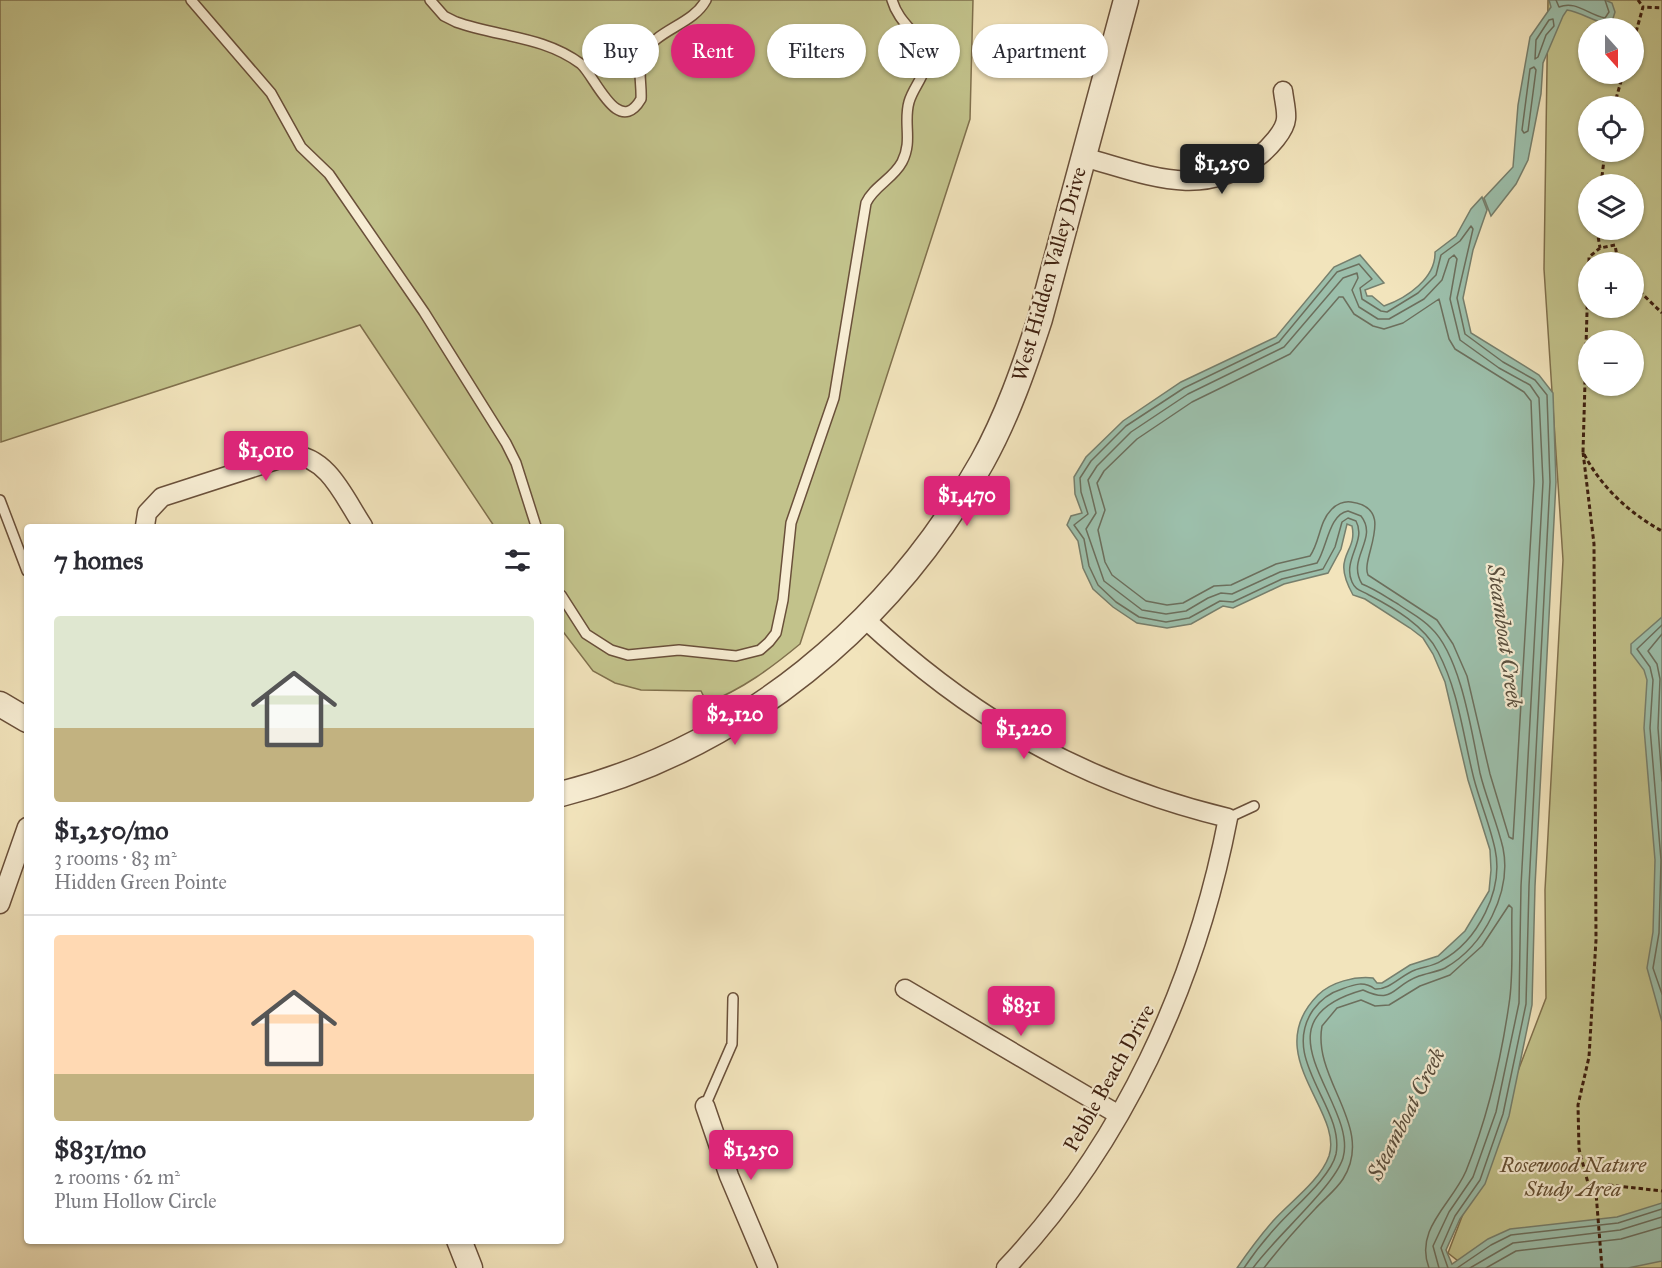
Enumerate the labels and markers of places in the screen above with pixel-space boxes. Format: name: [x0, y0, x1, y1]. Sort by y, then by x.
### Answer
pin: $1,250: [1173, 144, 1271, 195]
pin: $1,010: [217, 431, 315, 482]
pin: $1,470: [918, 476, 1016, 527]
pin: $2,120: [686, 695, 784, 746]
pin: $1,220: [975, 709, 1073, 760]
pin: $831: [985, 986, 1057, 1037]
pin: $1,250: [702, 1130, 800, 1181]

